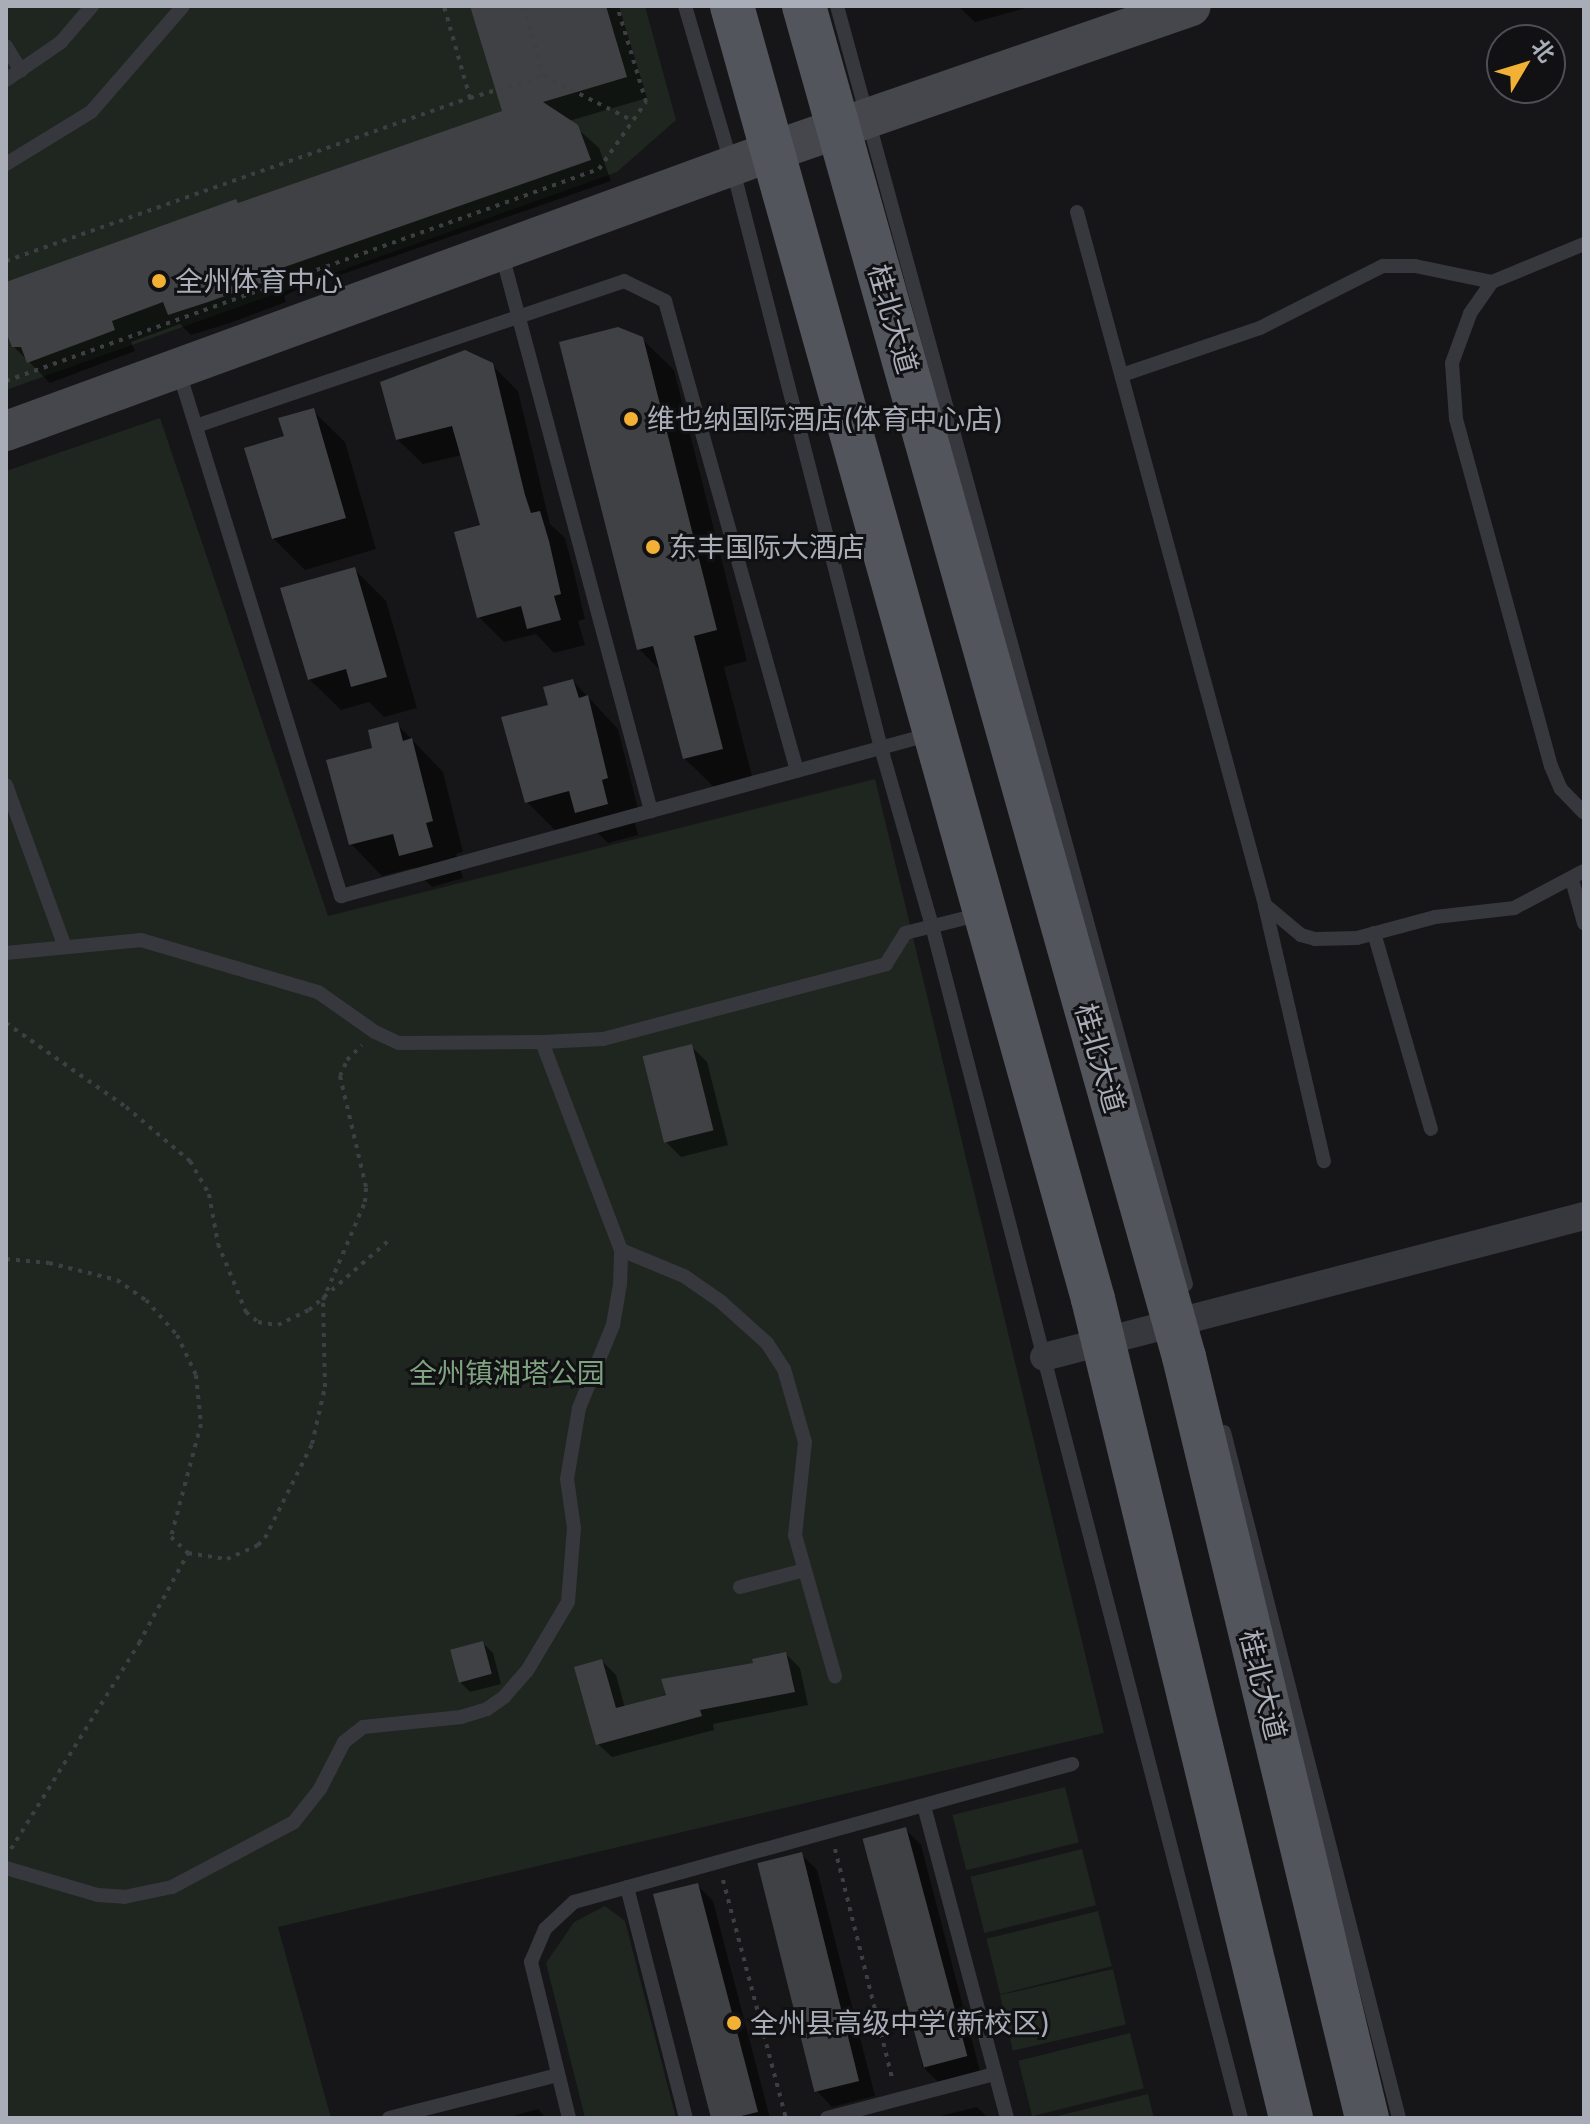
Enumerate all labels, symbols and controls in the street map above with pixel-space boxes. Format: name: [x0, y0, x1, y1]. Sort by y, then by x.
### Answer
north arrow: [1486, 24, 1566, 104]
text: 北: [1526, 34, 1560, 67]
street label: 桂北大道: [861, 261, 925, 377]
place label: 全州体育中心: [175, 264, 343, 298]
marker: 全州体育中心: [150, 272, 168, 290]
place label: 维也纳国际酒店(体育中心店): [647, 402, 1003, 436]
marker: 维也纳国际酒店(体育中心店): [622, 410, 640, 428]
place label: 东丰国际大酒店: [669, 530, 865, 564]
marker: 东丰国际大酒店: [644, 538, 662, 556]
street label: 桂北大道: [1068, 1000, 1132, 1116]
park label: 全州镇湘塔公园: [409, 1356, 605, 1390]
street label: 桂北大道: [1233, 1627, 1293, 1743]
place label: 全州县高级中学(新校区): [750, 2006, 1050, 2040]
marker: 全州县高级中学(新校区): [725, 2014, 743, 2032]

